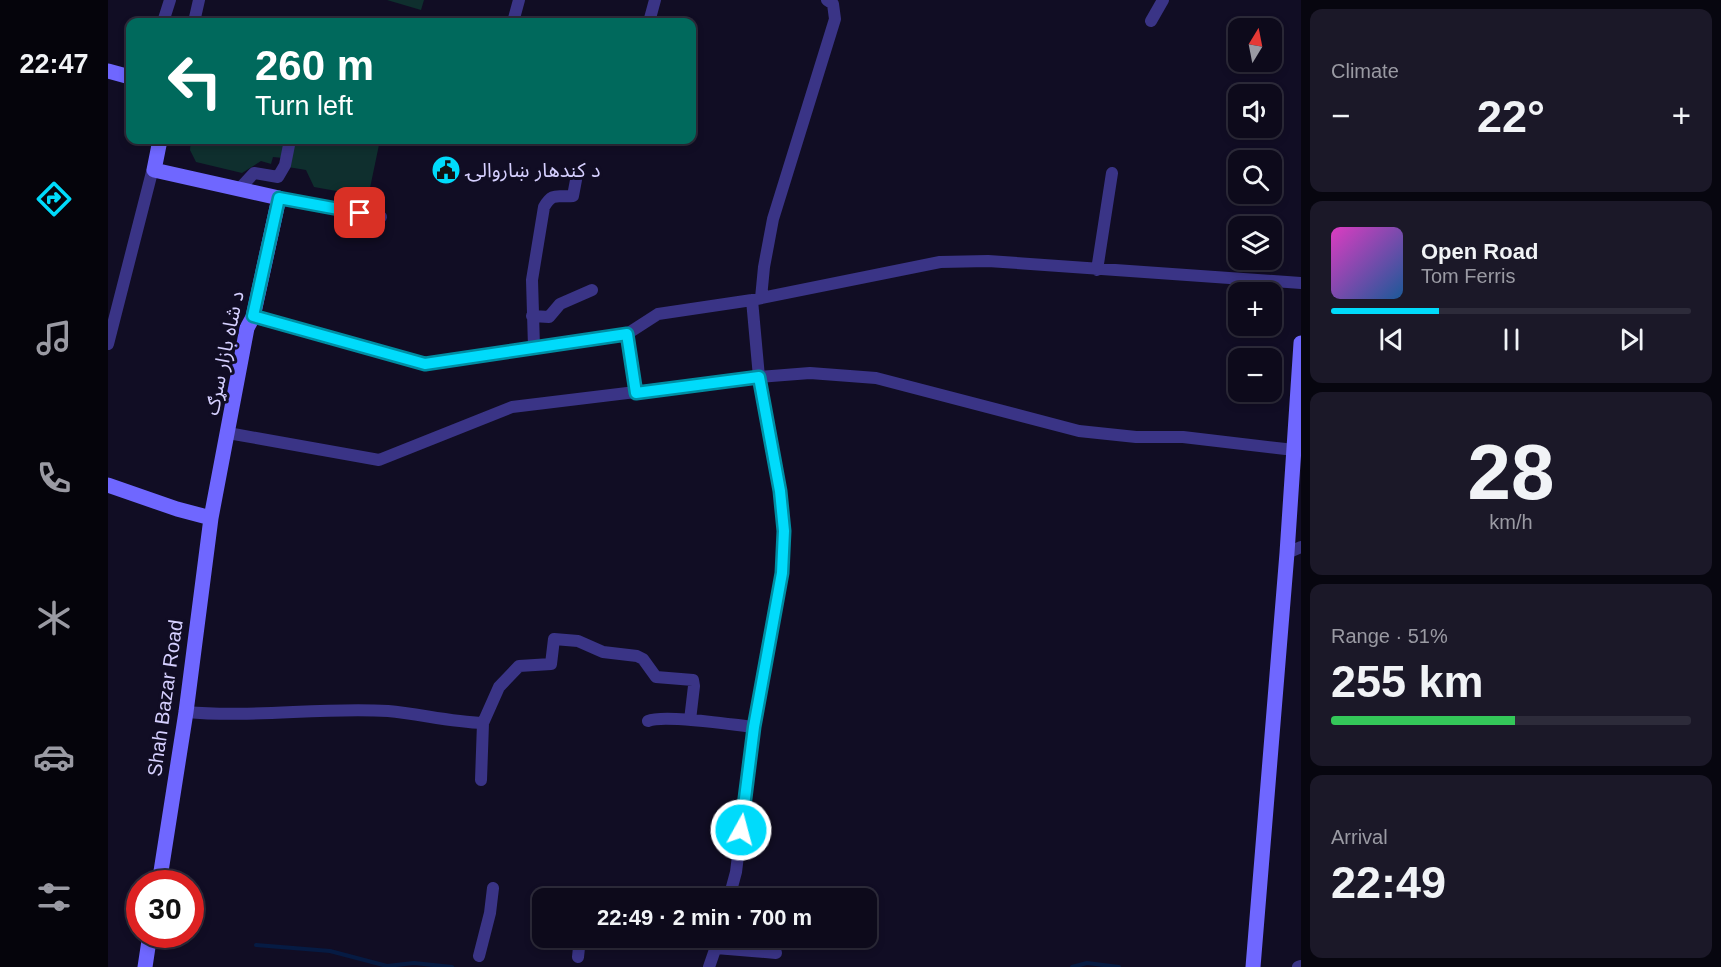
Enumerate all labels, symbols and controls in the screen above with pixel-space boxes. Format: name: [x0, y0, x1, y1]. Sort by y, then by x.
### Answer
north arrow: [1228, 18, 1282, 72]
map controls: [1228, 18, 1282, 402]
icon: left: [156, 42, 234, 120]
text: 260 m: [255, 42, 374, 89]
text: 22:47: [19, 49, 89, 79]
text: Climate: [1331, 60, 1399, 82]
button: sound: [1228, 84, 1282, 138]
text: Turn left: [255, 91, 353, 121]
text: 22°: [1477, 91, 1545, 142]
text: −: [1331, 97, 1350, 134]
text: +: [1672, 97, 1691, 134]
button: search: [1228, 150, 1282, 204]
public building icon: د کندهار ښاروالۍ: [430, 154, 462, 186]
place label: د کندهار ښاروالۍ: [465, 159, 601, 182]
icon: directions: [33, 178, 75, 220]
pin: [334, 187, 385, 238]
icon: arrive: [343, 196, 376, 229]
button: layers: [1228, 216, 1282, 270]
text: Open Road: [1421, 239, 1538, 264]
text: Tom Ferris: [1421, 265, 1515, 287]
button: +: [1228, 282, 1282, 336]
street label: د شاه بازار سړګ: [200, 289, 249, 417]
icon: music: [33, 317, 75, 359]
icon: previous: [1375, 323, 1408, 356]
icon: pause: [1495, 323, 1528, 356]
icon: next: [1615, 323, 1648, 356]
button: −: [1228, 348, 1282, 402]
text: 28: [1468, 428, 1554, 516]
icon: phone: [33, 457, 75, 499]
text: km/h: [1489, 511, 1533, 533]
icon: climate: [33, 597, 75, 639]
street label: Shah Bazar Road: [143, 618, 187, 778]
text: Range · 51%: [1331, 625, 1448, 647]
text: 255 km: [1331, 656, 1484, 707]
icon: car: [33, 736, 75, 778]
position arrow: [709, 798, 773, 862]
text: Arrival: [1331, 826, 1388, 848]
text: 22:49: [1331, 857, 1446, 908]
speed limit sign: 30: [126, 870, 204, 948]
icon: filters: [33, 876, 75, 918]
text: 22:49 · 2 min · 700 m: [597, 905, 812, 930]

